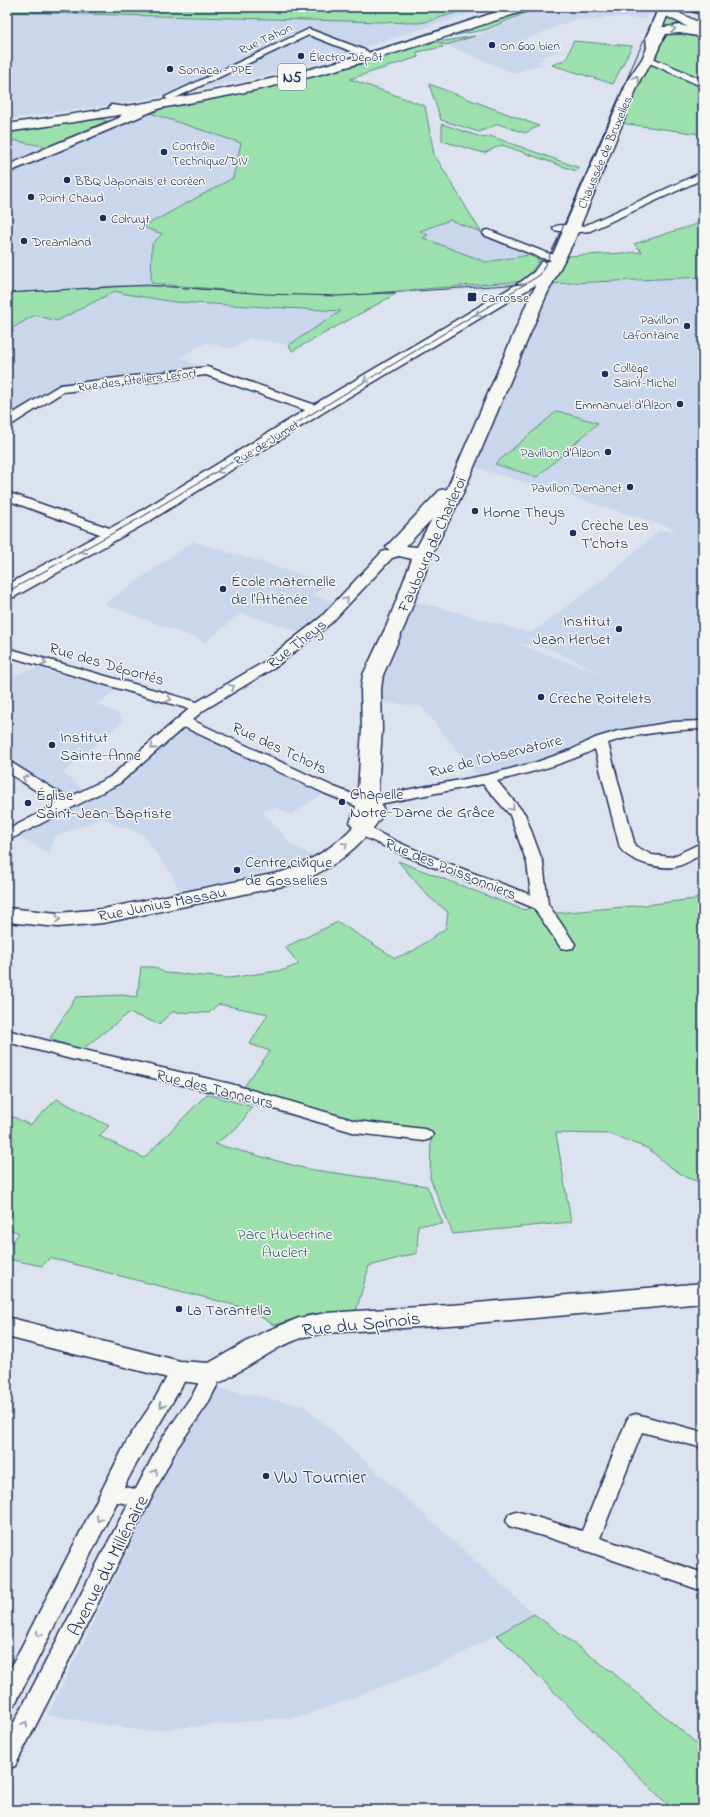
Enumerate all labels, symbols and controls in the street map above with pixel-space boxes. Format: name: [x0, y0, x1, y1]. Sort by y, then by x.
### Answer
street label: Rue Tahon: [236, 19, 296, 60]
one-way arrow: [670, 25, 676, 34]
place label: On 600 bien: [500, 37, 560, 56]
marker: On 600 bien: [487, 40, 497, 50]
place label: Électro Dépôt: [309, 48, 383, 67]
marker: Électro Dépôt: [296, 51, 306, 61]
place label: Sonaca - PPE: [178, 61, 252, 80]
marker: Sonaca - PPE: [165, 64, 175, 74]
road number: N5: [278, 64, 306, 90]
one-way arrow: [631, 75, 638, 82]
street label: Chaussée de Bruxelles: [573, 93, 638, 212]
place label: Contrôle Technique/DIV: [172, 137, 248, 171]
marker: Contrôle Technique/DIV: [159, 147, 169, 157]
place label: BBQ Japonais et coréen: [74, 172, 205, 191]
marker: BBQ Japonais et coréen: [62, 175, 72, 185]
place label: Point Chaud: [39, 189, 105, 208]
marker: Point Chaud: [26, 192, 36, 202]
place label: Colruyt: [111, 210, 150, 230]
marker: Colruyt: [98, 213, 108, 223]
place label: Dreamland: [31, 233, 92, 252]
marker: Dreamland: [19, 236, 29, 246]
place label: Carrosse: [481, 289, 529, 308]
marker: Carrosse: [466, 291, 478, 303]
one-way arrow: [475, 309, 482, 316]
place label: Pavillon Lafontaine: [623, 311, 679, 345]
marker: Pavillon Lafontaine: [682, 321, 692, 331]
place label: Collège Saint-Michel: [613, 359, 677, 393]
street label: Rue des Ateliers Lefort: [76, 364, 199, 397]
marker: Collège Saint-Michel: [600, 369, 610, 379]
one-way arrow: [363, 376, 370, 383]
place label: Emmanuel d'Alzon: [574, 396, 672, 415]
marker: Emmanuel d'Alzon: [675, 399, 685, 409]
street label: Rue de Jumet: [230, 415, 304, 471]
place label: Pavillon d'Alzon: [521, 444, 600, 463]
marker: Pavillon d'Alzon: [603, 447, 613, 457]
one-way arrow: [217, 466, 224, 473]
street label: Faubourg de Charleroi: [392, 473, 474, 617]
place label: Pavillon Demanet: [531, 479, 623, 498]
marker: Pavillon Demanet: [625, 482, 635, 492]
place label: Home Theys: [483, 501, 565, 525]
marker: Home Theys: [470, 506, 480, 516]
place label: Crèche Les T'chots: [581, 514, 649, 556]
marker: Crèche Les T'chots: [568, 528, 578, 538]
one-way arrow: [81, 546, 88, 553]
place label: École maternelle de l'Athénée: [231, 570, 336, 612]
marker: École maternelle de l'Athénée: [218, 584, 228, 594]
one-way arrow: [341, 597, 348, 605]
place label: Institut Jean Herbet: [533, 610, 612, 652]
street label: Rue Theys: [262, 614, 332, 676]
marker: Institut Jean Herbet: [614, 624, 624, 634]
street label: Rue des Déportés: [46, 637, 167, 693]
one-way arrow: [41, 658, 48, 667]
one-way arrow: [228, 684, 235, 692]
place label: Crèche Roitelets: [549, 687, 652, 711]
marker: Crèche Roitelets: [536, 692, 546, 702]
one-way arrow: [166, 694, 173, 703]
street label: Rue des Tchots: [228, 716, 331, 781]
place label: Institut Sainte-Anne: [60, 726, 142, 768]
street label: Rue de l'Observatoire: [426, 729, 565, 785]
marker: Institut Sainte-Anne: [47, 740, 57, 750]
one-way arrow: [150, 742, 158, 749]
one-way arrow: [22, 775, 29, 783]
place label: Chapelle Notre-Dame de Grâce: [350, 783, 495, 825]
place label: Église Saint-Jean-Baptiste: [36, 784, 172, 826]
marker: Chapelle Notre-Dame de Grâce: [337, 797, 347, 807]
marker: Église Saint-Jean-Baptiste: [23, 798, 33, 808]
one-way arrow: [508, 804, 515, 811]
street label: Rue des Poissonniers: [381, 832, 520, 907]
one-way arrow: [341, 843, 348, 850]
place label: Centre civique de Gosselies: [245, 851, 333, 893]
marker: Centre civique de Gosselies: [232, 865, 242, 875]
street label: Rue Junius Massau: [96, 881, 229, 929]
one-way arrow: [55, 915, 61, 923]
street label: Rue des Tanneurs: [153, 1064, 276, 1116]
park label: Parc Hubertine Auclert: [237, 1223, 333, 1265]
place label: La Tarantella: [187, 1299, 271, 1323]
marker: La Tarantella: [174, 1304, 184, 1314]
street label: Rue du Spinois: [301, 1306, 422, 1345]
one-way arrow: [159, 1401, 166, 1408]
place label: VW Tournier: [273, 1465, 366, 1492]
one-way arrow: [150, 1469, 158, 1476]
marker: VW Tournier: [261, 1471, 271, 1481]
street label: Avenue du Millénaire: [62, 1490, 157, 1641]
one-way arrow: [96, 1514, 103, 1522]
one-way arrow: [36, 1630, 44, 1638]
one-way arrow: [20, 1721, 28, 1728]

